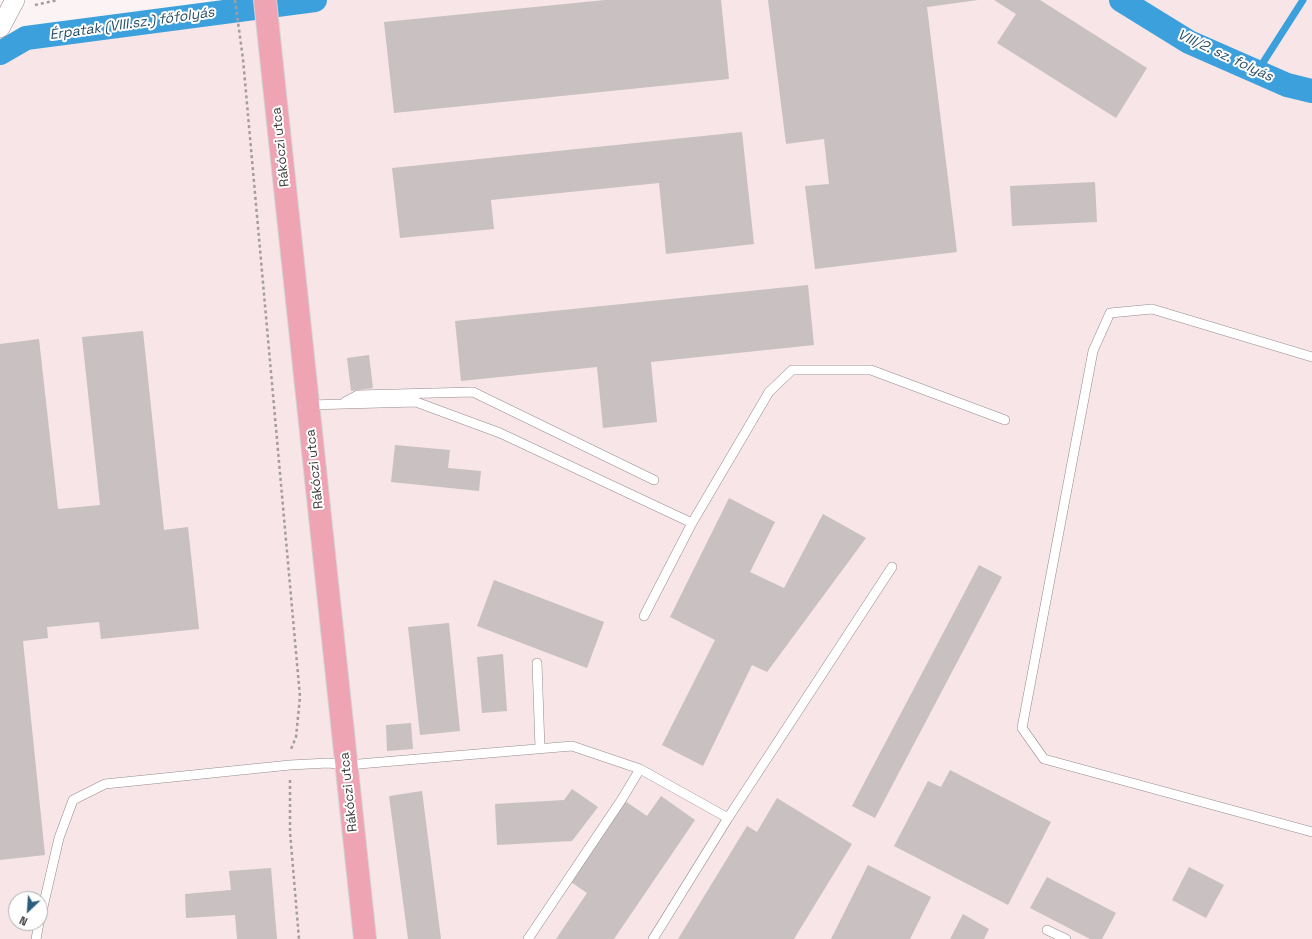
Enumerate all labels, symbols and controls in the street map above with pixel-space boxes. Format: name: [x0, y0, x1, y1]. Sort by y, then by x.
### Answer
water label: Érpatak (VIII.sz.) főfolyás: [48, 4, 216, 44]
water label: VIII/2. sz. folyás: [1175, 27, 1275, 85]
street label: Rákóczi utca: [269, 106, 293, 188]
street label: Rákóczi utca: [303, 428, 327, 510]
street label: Rákóczi utca: [337, 751, 361, 833]
north arrow: [8, 891, 48, 931]
text: N: [17, 913, 30, 929]

